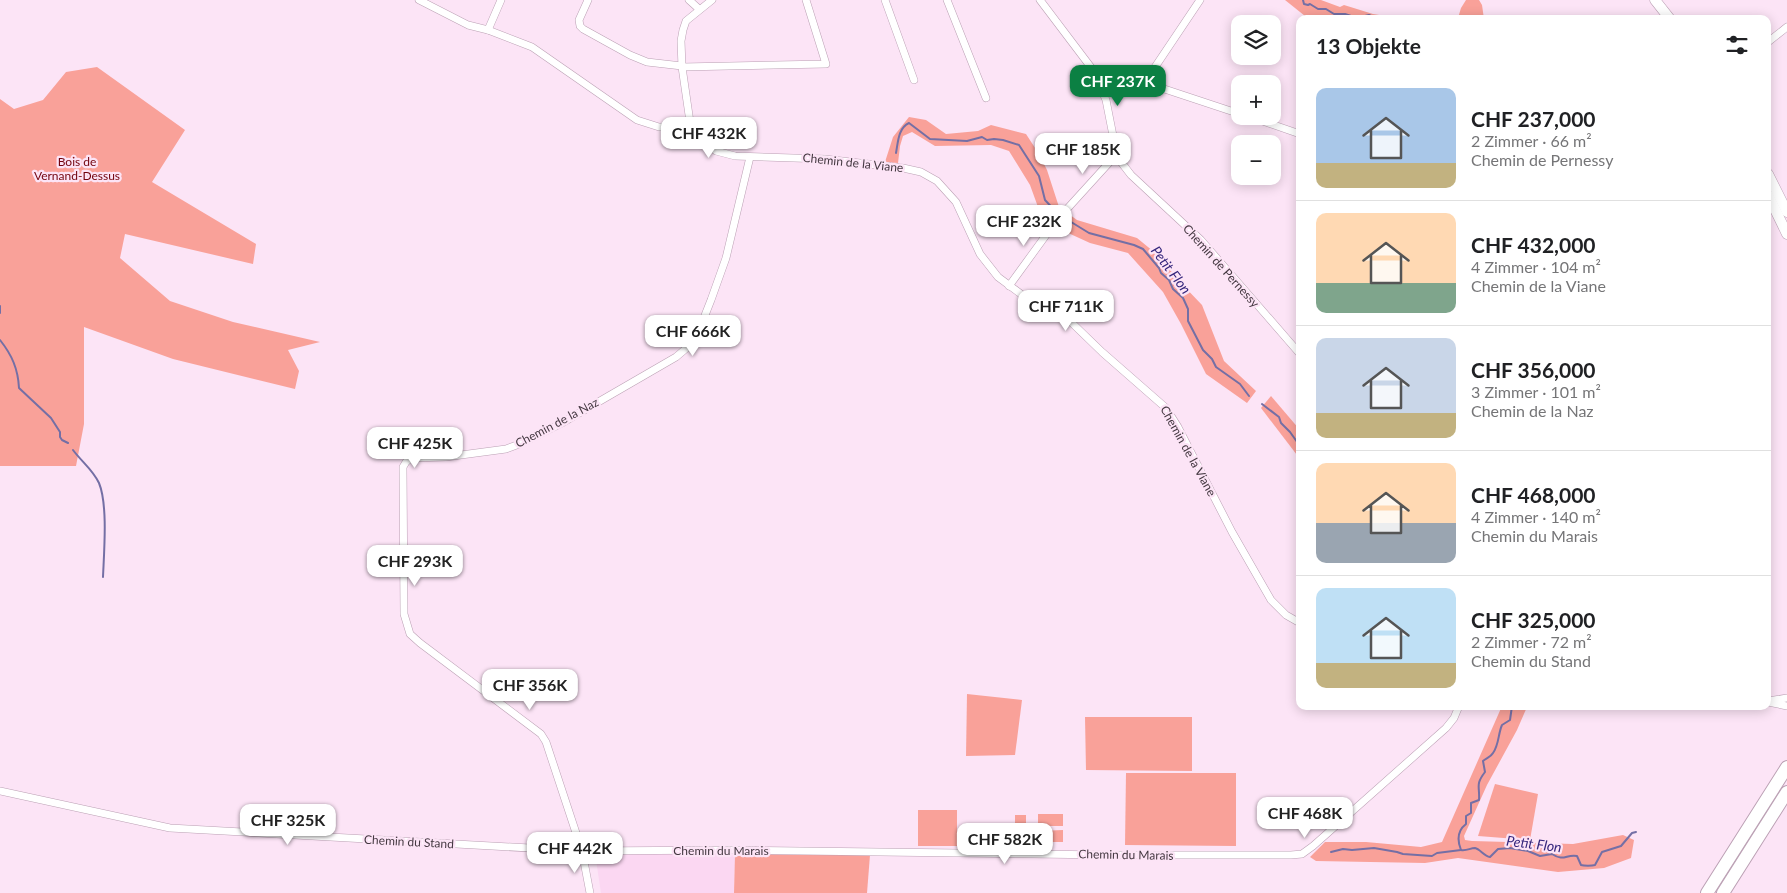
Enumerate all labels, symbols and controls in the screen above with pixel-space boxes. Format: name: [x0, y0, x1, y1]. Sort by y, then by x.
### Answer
map controls: [1231, 15, 1281, 185]
button: layers: [1231, 15, 1281, 65]
icon: filters: [1723, 31, 1751, 59]
text: 13 Objekte: [1316, 33, 1421, 58]
pin: CHF 237K: [1066, 64, 1170, 107]
text: CHF 237K: [1081, 71, 1155, 90]
button: +: [1231, 75, 1281, 125]
text: CHF 237,000: [1471, 106, 1596, 131]
icon: home: [1356, 108, 1416, 168]
pin: CHF 432K: [657, 116, 761, 159]
text: CHF 432K: [672, 123, 746, 142]
text: 2 Zimmer · 66 m²: [1471, 131, 1592, 150]
pin: CHF 185K: [1031, 132, 1135, 175]
button: −: [1231, 135, 1281, 185]
text: CHF 185K: [1046, 139, 1120, 158]
street label: Chemin de la Viane: [802, 150, 904, 175]
text: Chemin de Pernessy: [1471, 150, 1613, 169]
park label: Bois de Vernand-Dessus: [34, 154, 120, 183]
pin: CHF 232K: [972, 204, 1076, 247]
text: CHF 232K: [987, 211, 1061, 230]
street label: Chemin de Pernessy: [1180, 221, 1263, 311]
text: CHF 432,000: [1471, 232, 1596, 257]
icon: home: [1356, 233, 1416, 293]
water label: Petit Flon: [1148, 242, 1195, 297]
text: 4 Zimmer · 104 m²: [1471, 257, 1601, 276]
text: Chemin de la Viane: [1471, 276, 1606, 295]
pin: CHF 711K: [1014, 290, 1118, 332]
text: CHF 711K: [1029, 296, 1103, 315]
pin: CHF 666K: [641, 314, 745, 357]
text: CHF 666K: [656, 321, 730, 340]
text: CHF 356,000: [1471, 357, 1596, 382]
icon: home: [1356, 358, 1416, 418]
text: 3 Zimmer · 101 m²: [1471, 382, 1601, 401]
street label: Chemin de la Naz: [513, 394, 601, 451]
text: Chemin de la Naz: [1471, 401, 1594, 420]
street label: Chemin de la Viane: [1157, 403, 1220, 499]
pin: CHF 425K: [363, 426, 467, 469]
text: CHF 425K: [378, 433, 452, 452]
text: CHF 468,000: [1471, 482, 1596, 507]
icon: home: [1356, 483, 1416, 543]
text: 4 Zimmer · 140 m²: [1471, 507, 1601, 526]
text: Chemin du Marais: [1471, 526, 1598, 545]
pin: CHF 293K: [363, 544, 467, 587]
text: CHF 293K: [378, 551, 452, 570]
text: CHF 325,000: [1471, 607, 1596, 632]
icon: home: [1356, 608, 1416, 668]
text: 2 Zimmer · 72 m²: [1471, 632, 1592, 651]
text: Chemin du Stand: [1471, 651, 1591, 670]
pin: CHF 356K: [478, 668, 582, 711]
text: CHF 356K: [493, 675, 567, 694]
pin: CHF 468K: [1253, 796, 1357, 839]
text: CHF 468K: [1268, 803, 1342, 822]
pin: CHF 325K: [236, 804, 340, 846]
text: CHF 325K: [251, 810, 325, 829]
pin: CHF 582K: [953, 822, 1057, 865]
text: CHF 582K: [968, 829, 1042, 848]
street label: Chemin du Stand: [364, 832, 454, 851]
pin: CHF 442K: [523, 832, 627, 874]
water label: Petit Flon: [1505, 832, 1563, 855]
text: CHF 442K: [538, 838, 612, 857]
street label: Chemin du Marais: [673, 843, 769, 858]
street label: Chemin du Marais: [1078, 846, 1174, 863]

